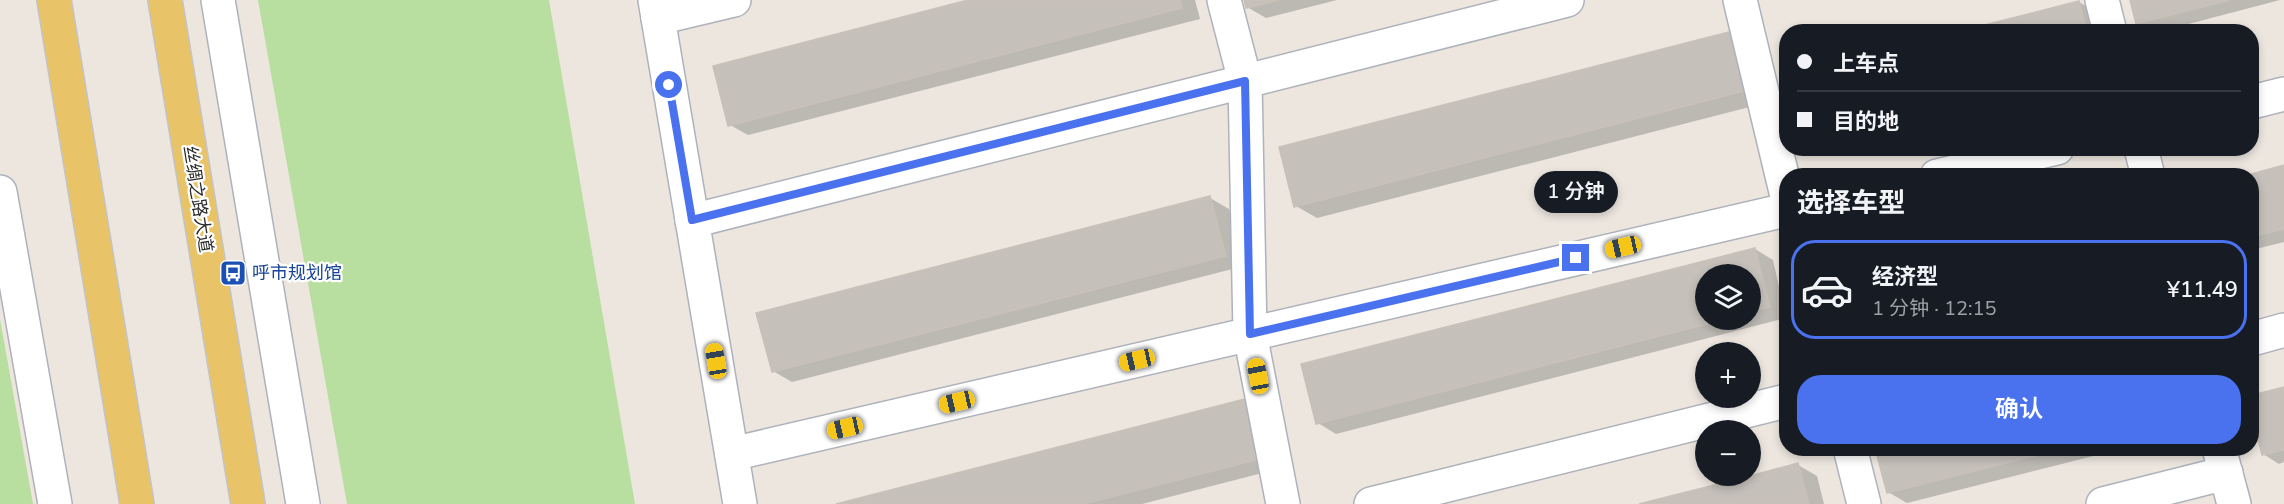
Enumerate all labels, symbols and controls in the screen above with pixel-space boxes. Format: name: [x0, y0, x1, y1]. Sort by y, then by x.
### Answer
text: 上车点: [1833, 49, 1899, 79]
route start: [655, 71, 682, 98]
text: 目的地: [1833, 107, 1899, 137]
street label: 丝绸之路大道: [178, 144, 218, 254]
callout: 1 分钟: [1534, 171, 1618, 213]
text: 1 分钟: [1547, 178, 1605, 205]
text: 选择车型: [1797, 185, 1905, 222]
car: [1603, 234, 1643, 260]
route end: [1562, 244, 1589, 271]
bus stop icon: 呼市规划馆: [218, 258, 248, 288]
place label: 呼市规划馆: [252, 261, 342, 285]
text: 经济型: [1872, 262, 1938, 292]
icon: car: [1800, 263, 1854, 317]
map controls: [1695, 264, 1761, 486]
button: layers: [1695, 264, 1761, 330]
text: ¥11.49: [2167, 275, 2238, 305]
text: 1 分钟 · 12:15: [1872, 295, 1997, 322]
car: [704, 342, 728, 380]
button: +: [1695, 342, 1761, 408]
car: [1117, 347, 1157, 373]
car: [1246, 357, 1270, 395]
button: 确认: [1797, 375, 2241, 444]
car: [937, 389, 977, 415]
car: [825, 415, 865, 441]
button: −: [1695, 420, 1761, 486]

